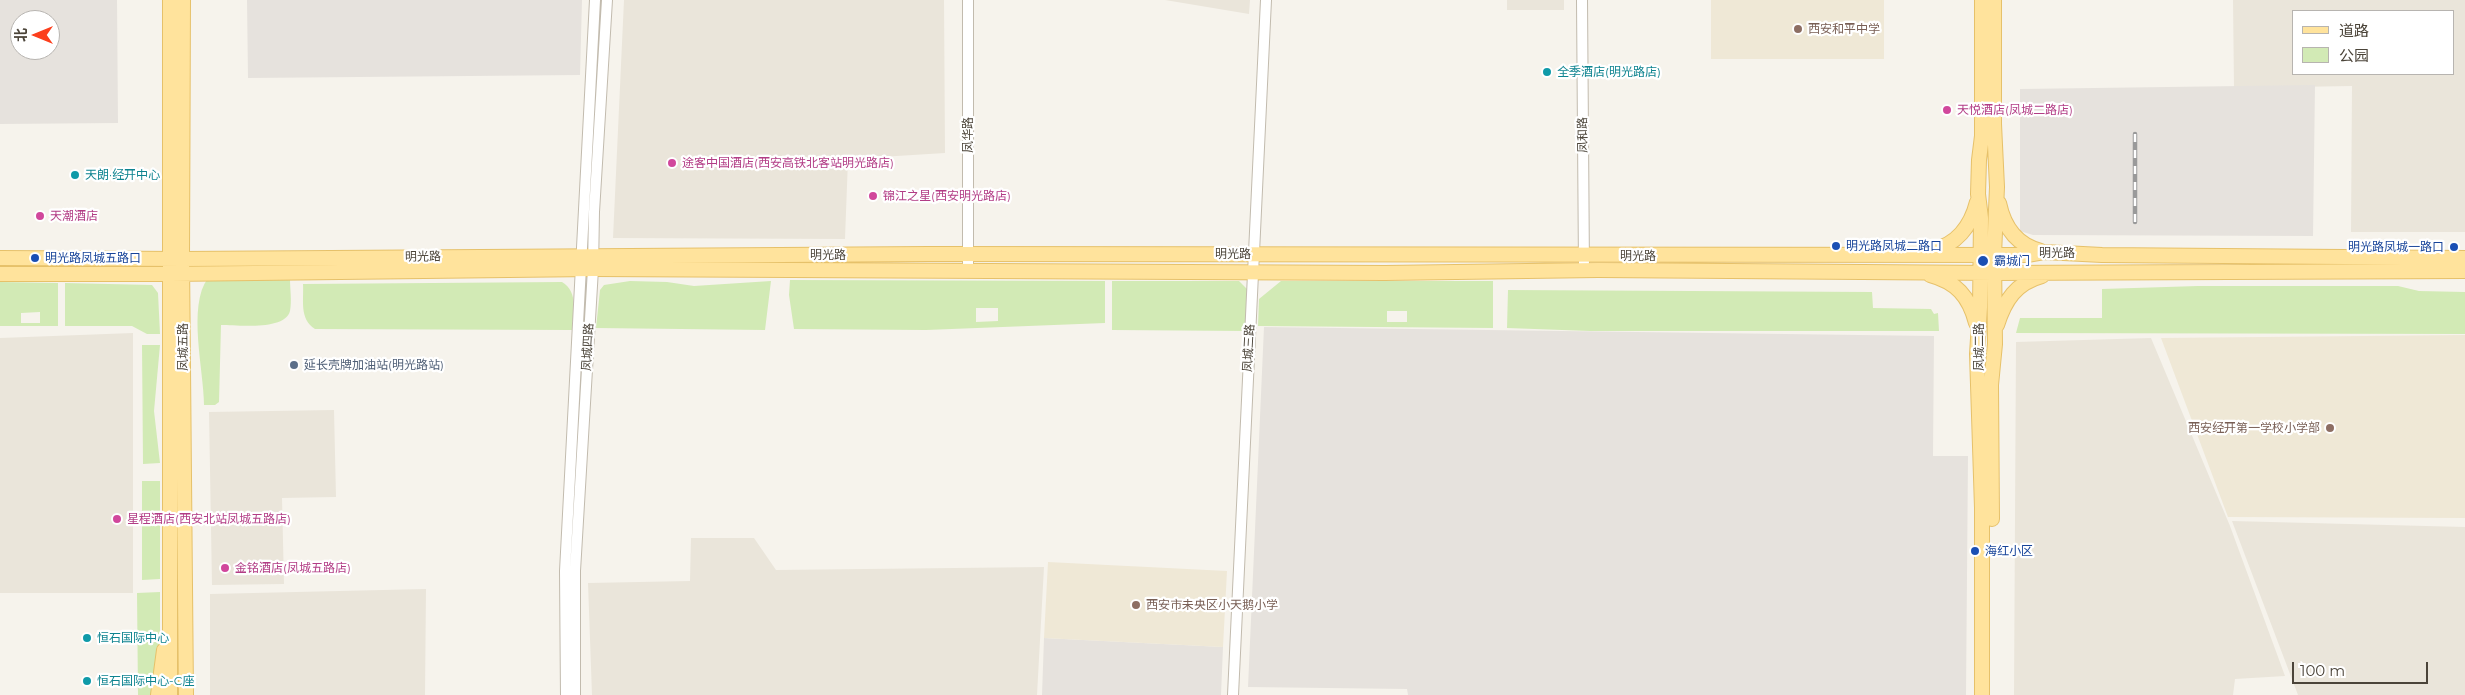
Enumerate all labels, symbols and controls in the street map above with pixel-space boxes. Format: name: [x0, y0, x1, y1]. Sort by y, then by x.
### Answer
north arrow: [10, 10, 60, 60]
legend: [2292, 10, 2455, 75]
text: 道路: [2339, 21, 2369, 40]
place label: 西安和平中学: [1808, 22, 1880, 36]
marker: 西安和平中学: [1792, 23, 1804, 35]
text: 北: [12, 28, 30, 42]
text: 公园: [2339, 46, 2369, 65]
place label: 全季酒店(明光路店): [1557, 65, 1661, 79]
marker: 全季酒店(明光路店): [1541, 66, 1553, 78]
place label: 天悦酒店(凤城二路店): [1957, 103, 2073, 117]
marker: 天悦酒店(凤城二路店): [1941, 104, 1953, 116]
street label: 凤华路: [961, 117, 975, 153]
street label: 凤和路: [1575, 117, 1591, 153]
place label: 途客中国酒店(西安高铁北客站明光路店): [682, 156, 894, 170]
marker: 途客中国酒店(西安高铁北客站明光路店): [666, 157, 678, 169]
place label: 天朗·经开中心: [85, 168, 160, 182]
marker: 天朗·经开中心: [69, 169, 81, 181]
place label: 锦江之星(西安明光路店): [883, 189, 1011, 203]
marker: 锦江之星(西安明光路店): [867, 190, 879, 202]
place label: 天潮酒店: [50, 209, 98, 223]
marker: 天潮酒店: [34, 210, 46, 222]
place label: 明光路凤城二路口: [1846, 239, 1942, 253]
marker: 明光路凤城二路口: [1830, 240, 1842, 252]
place label: 明光路凤城一路口: [2348, 240, 2444, 254]
marker: 明光路凤城一路口: [2448, 241, 2460, 253]
street label: 明光路: [2039, 246, 2075, 260]
street label: 明光路: [1215, 247, 1251, 261]
street label: 明光路: [810, 248, 846, 262]
street label: 明光路: [405, 249, 441, 265]
street label: 明光路: [1620, 249, 1656, 263]
place label: 明光路凤城五路口: [45, 251, 141, 265]
marker: 明光路凤城五路口: [29, 252, 41, 264]
marker: 霸城门: [1976, 254, 1990, 268]
place label: 霸城门: [1994, 254, 2030, 268]
street label: 凤城五路: [176, 323, 190, 371]
street label: 凤城四路: [580, 323, 596, 371]
street label: 凤城二路: [1972, 323, 1986, 371]
street label: 凤城三路: [1241, 324, 1257, 372]
place label: 延长壳牌加油站(明光路站): [304, 358, 444, 372]
marker: 延长壳牌加油站(明光路站): [288, 359, 300, 371]
place label: 西安经开第一学校小学部: [2188, 421, 2320, 435]
marker: 西安经开第一学校小学部: [2324, 422, 2336, 434]
place label: 星程酒店(西安北站凤城五路店): [127, 512, 291, 526]
marker: 星程酒店(西安北站凤城五路店): [111, 513, 123, 525]
place label: 海红小区: [1985, 544, 2033, 558]
marker: 海红小区: [1969, 545, 1981, 557]
place label: 金铭酒店(凤城五路店): [235, 561, 351, 575]
marker: 金铭酒店(凤城五路店): [219, 562, 231, 574]
place label: 西安市未央区小天鹅小学: [1146, 598, 1278, 612]
marker: 西安市未央区小天鹅小学: [1130, 599, 1142, 611]
place label: 恒石国际中心: [97, 631, 169, 645]
marker: 恒石国际中心: [81, 632, 93, 644]
scale bar: [2295, 652, 2431, 684]
text: 100 m: [2300, 661, 2345, 680]
place label: 恒石国际中心-C座: [97, 674, 194, 688]
marker: 恒石国际中心-C座: [81, 675, 93, 687]

